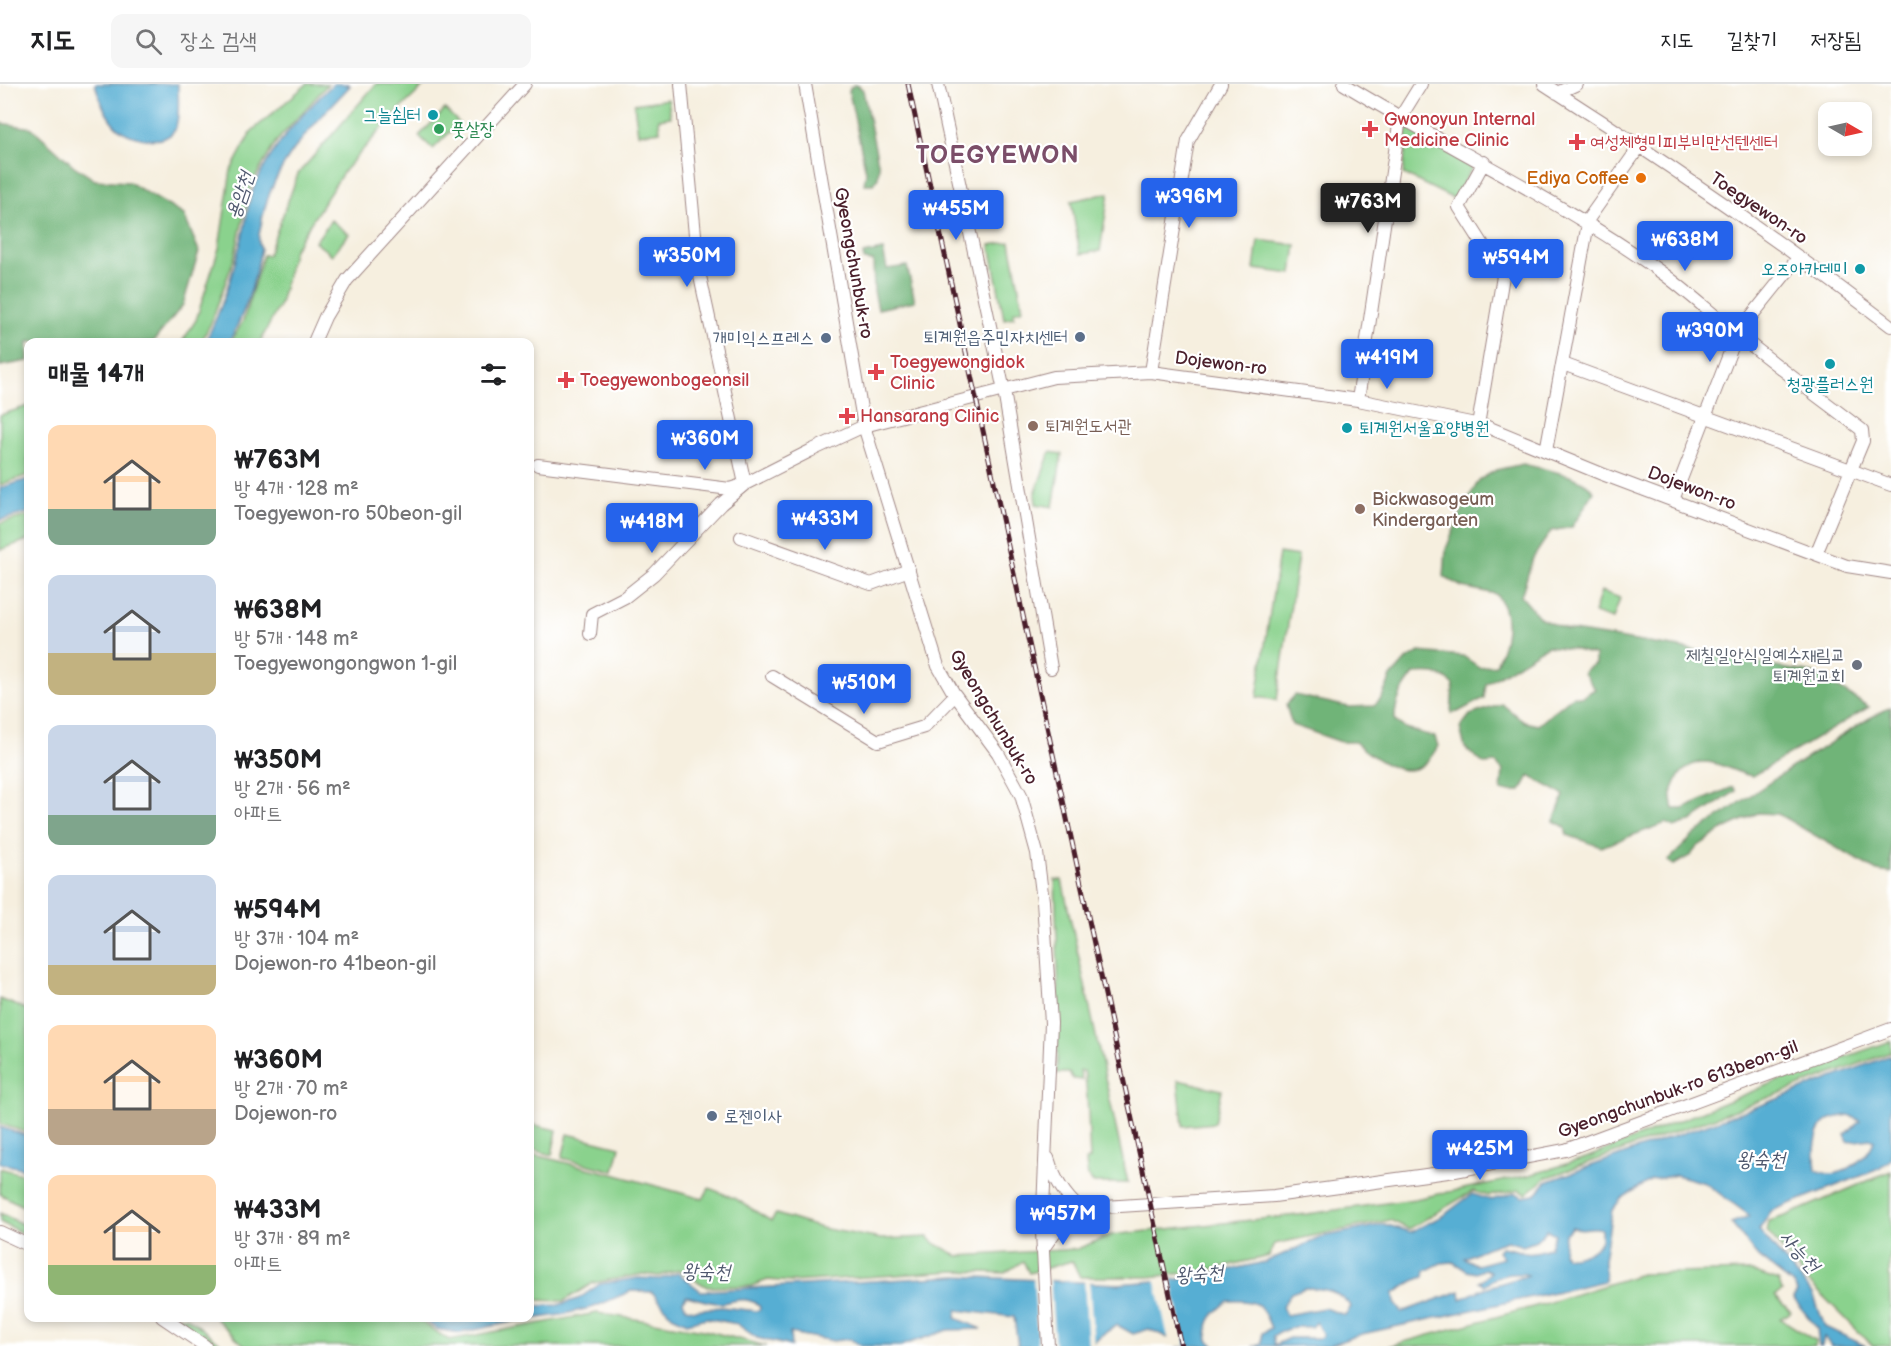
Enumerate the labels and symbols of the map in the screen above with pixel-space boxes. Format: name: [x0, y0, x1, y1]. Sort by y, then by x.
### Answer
north arrow: [1818, 102, 1872, 156]
place label: 그늘쉼터: [363, 105, 421, 126]
marker: 그늘쉼터: [426, 108, 440, 122]
place label: Gwonoyun Internal Medicine Clinic: [1384, 109, 1535, 151]
place label: 풋살장: [451, 119, 494, 140]
marker: Gwonoyun Internal Medicine Clinic: [1361, 120, 1379, 138]
marker: 풋살장: [432, 122, 446, 136]
place label: 여성체형미피부비만선텐센터: [1590, 132, 1778, 153]
marker: 여성체형미피부비만선텐센터: [1568, 133, 1586, 151]
district label: TOEGYEWON: [916, 141, 1080, 170]
water label: 용암천: [221, 167, 260, 222]
place label: Ediya Coffee: [1527, 168, 1629, 189]
street label: Toegyewon-ro: [1706, 168, 1812, 249]
marker: Ediya Coffee: [1634, 171, 1648, 185]
pin: ₩396M: [1147, 178, 1231, 229]
pin: ₩763M: [1326, 183, 1410, 234]
street label: Gyeongchunbuk-ro: [830, 186, 877, 341]
pin: ₩455M: [914, 190, 998, 241]
pin: ₩638M: [1643, 221, 1727, 272]
pin: ₩350M: [645, 237, 729, 288]
pin: ₩594M: [1474, 239, 1558, 290]
place label: 오즈아카데미: [1761, 259, 1848, 280]
marker: 오즈아카데미: [1853, 262, 1867, 276]
pin: ₩390M: [1668, 312, 1752, 363]
place label: 퇴계원읍주민자치센터: [923, 327, 1068, 348]
place label: 개미익스프레스: [713, 328, 814, 349]
marker: 퇴계원읍주민자치센터: [1073, 330, 1087, 344]
marker: 개미익스프레스: [819, 331, 833, 345]
pin: ₩419M: [1345, 339, 1429, 390]
street label: Dojewon-ro: [1174, 347, 1268, 380]
place label: Toegyewongidok Clinic: [890, 352, 1024, 394]
marker: 청광플러스원: [1823, 357, 1837, 371]
marker: Toegyewongidok Clinic: [867, 363, 885, 381]
place label: Toegyewonbogeonsil: [580, 370, 749, 391]
marker: Toegyewonbogeonsil: [557, 371, 575, 389]
place label: 청광플러스원: [1787, 374, 1873, 395]
place label: Hansarang Clinic: [860, 406, 999, 427]
marker: Hansarang Clinic: [838, 407, 856, 425]
place label: 퇴계원도서관: [1045, 416, 1132, 437]
place label: 퇴계원서울요양병원: [1359, 418, 1489, 439]
marker: 퇴계원도서관: [1026, 419, 1040, 433]
pin: ₩360M: [663, 420, 747, 471]
marker: 퇴계원서울요양병원: [1340, 421, 1354, 435]
street label: Dojewon-ro: [1645, 462, 1739, 515]
place label: Bickwasogeum Kindergarten: [1372, 489, 1494, 531]
pin: ₩433M: [783, 500, 867, 551]
marker: Bickwasogeum Kindergarten: [1353, 502, 1367, 516]
pin: ₩418M: [610, 503, 694, 554]
place label: 제칠일안식일예수재림교 퇴계원교회: [1686, 645, 1845, 687]
street label: Gyeongchunbuk-ro: [945, 646, 1042, 788]
marker: 제칠일안식일예수재림교 퇴계원교회: [1850, 658, 1864, 672]
pin: ₩510M: [822, 664, 906, 715]
street label: Gyeongchunbuk-ro 613beon-gil: [1555, 1036, 1801, 1143]
place label: 로젠이사: [724, 1106, 782, 1127]
marker: 로젠이사: [705, 1109, 719, 1123]
pin: ₩425M: [1438, 1130, 1522, 1181]
water label: 왕숙천: [1737, 1148, 1787, 1172]
pin: ₩957M: [1021, 1195, 1105, 1246]
water label: 사능천: [1774, 1226, 1826, 1279]
water label: 왕숙천: [682, 1260, 732, 1284]
water label: 왕숙천: [1174, 1260, 1226, 1288]

